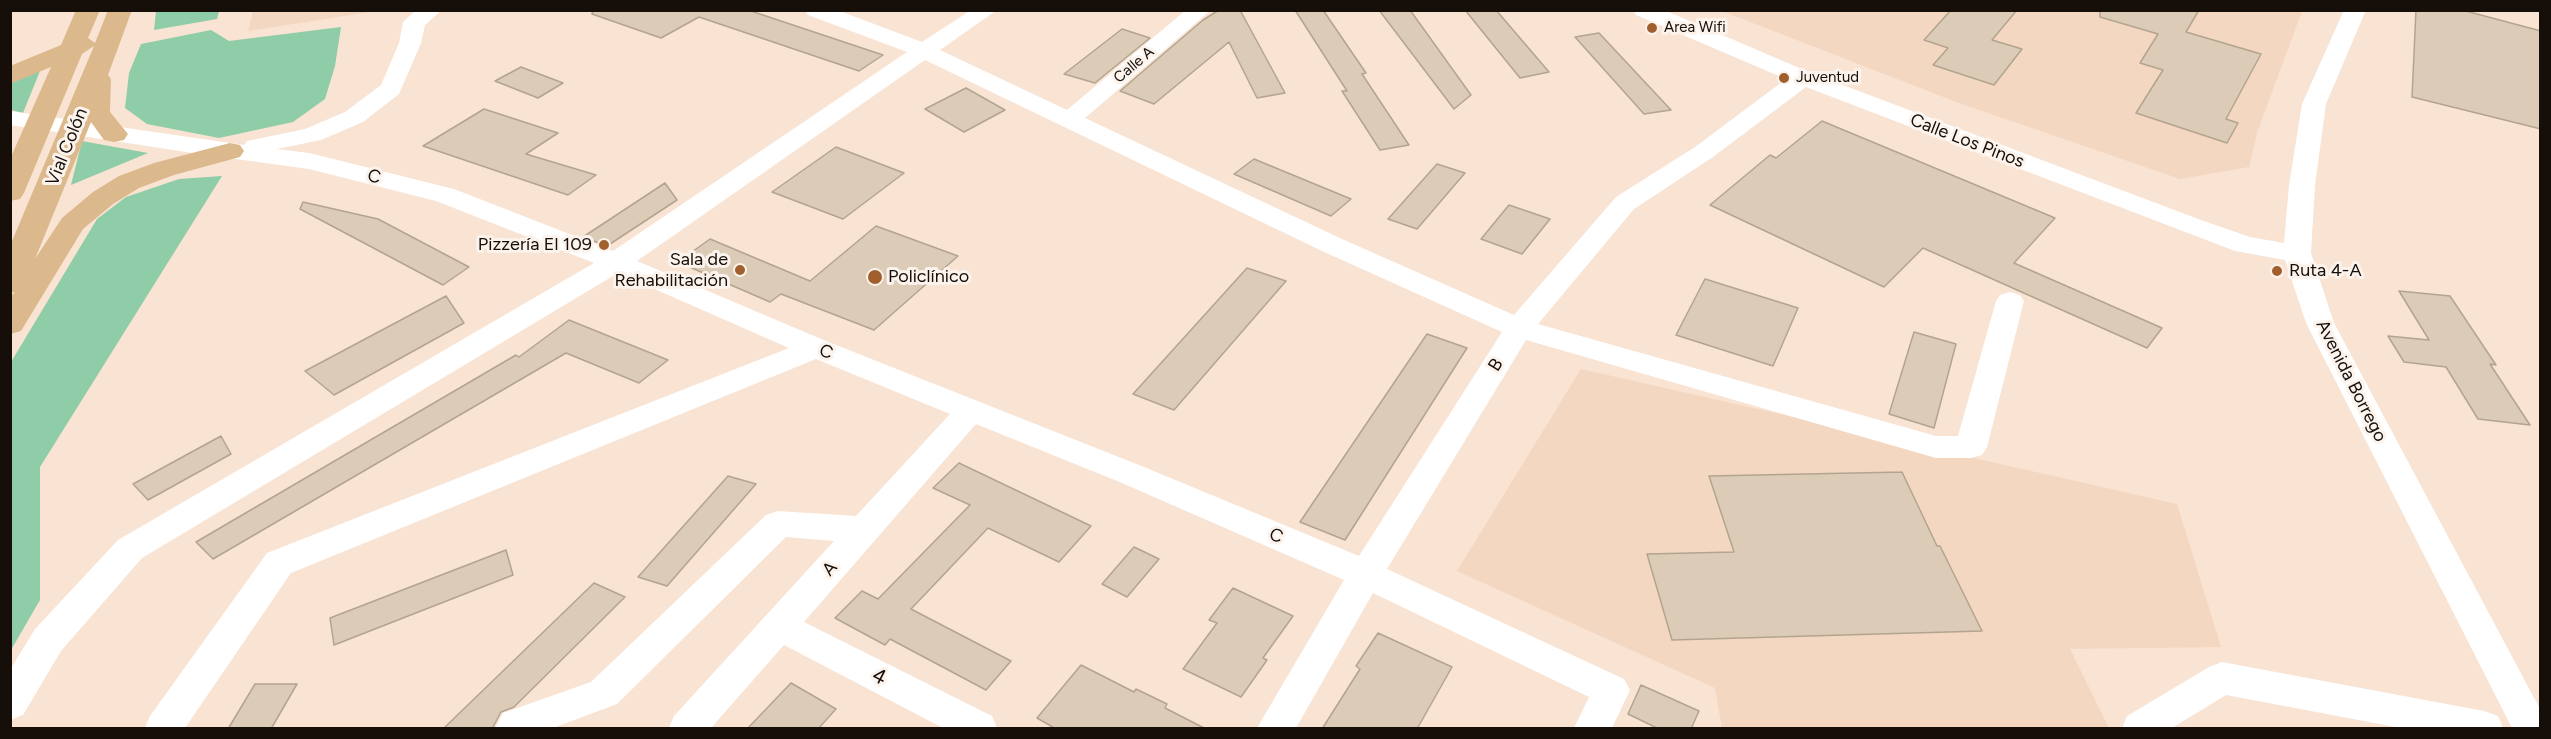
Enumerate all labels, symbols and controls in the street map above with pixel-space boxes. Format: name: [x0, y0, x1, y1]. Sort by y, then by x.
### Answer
place label: Area Wifi: [1664, 19, 1726, 37]
marker: Area Wifi: [1645, 21, 1659, 35]
street label: Calle A: [1110, 43, 1158, 87]
place label: Juventud: [1796, 69, 1859, 87]
marker: Juventud: [1777, 71, 1791, 85]
street label: Vial Colón: [42, 105, 92, 189]
street label: Calle Los Pinos: [1907, 109, 2027, 173]
street label: C: [365, 165, 383, 189]
place label: Pizzería El 109: [478, 234, 592, 256]
marker: Pizzería El 109: [597, 238, 611, 252]
place label: Sala de Rehabilitación: [614, 249, 728, 292]
place label: Ruta 4-A: [2289, 260, 2362, 282]
marker: Sala de Rehabilitación: [733, 263, 747, 277]
marker: Ruta 4-A: [2270, 264, 2284, 278]
place label: Policlínico: [888, 266, 969, 288]
marker: Policlínico: [866, 268, 884, 286]
street label: Avenida Borrego: [2311, 316, 2391, 446]
street label: C: [816, 340, 836, 364]
street label: B: [1484, 355, 1508, 375]
street label: C: [1266, 524, 1286, 548]
street label: A: [818, 557, 842, 581]
street label: 4: [867, 663, 891, 691]

